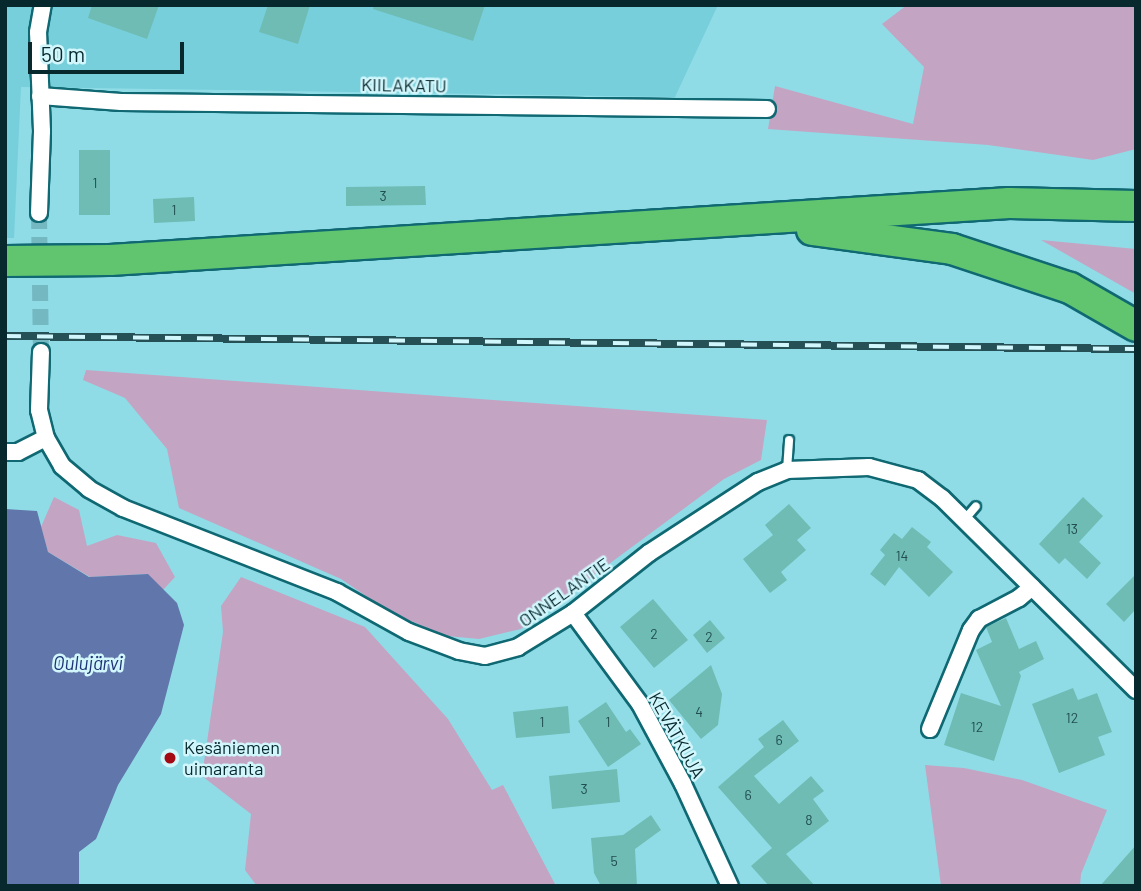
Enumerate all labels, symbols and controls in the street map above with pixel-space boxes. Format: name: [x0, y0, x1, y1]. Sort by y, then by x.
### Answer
scale bar: [32, 28, 187, 72]
text: 50 m: [41, 41, 85, 66]
street label: KIILAKATU: [361, 73, 447, 97]
house number: 1: [93, 175, 97, 191]
house number: 3: [379, 188, 387, 204]
house number: 1: [172, 202, 176, 218]
house number: 13: [1066, 521, 1078, 537]
house number: 14: [896, 548, 908, 564]
street label: ONNELANTIE: [514, 553, 614, 631]
house number: 2: [650, 626, 658, 642]
house number: 2: [705, 629, 713, 645]
water label: Oulujärvi: [53, 652, 123, 674]
street label: KEVÄTKUJA: [645, 688, 709, 782]
house number: 4: [695, 704, 703, 720]
house number: 12: [1066, 710, 1078, 726]
house number: 1: [540, 714, 544, 730]
house number: 1: [606, 714, 610, 730]
house number: 12: [971, 719, 983, 735]
house number: 6: [775, 732, 783, 748]
place label: Kesäniemen uimaranta: [184, 737, 280, 780]
marker: Kesäniemen uimaranta: [162, 750, 178, 766]
house number: 3: [580, 781, 588, 797]
house number: 6: [744, 787, 752, 803]
house number: 8: [805, 812, 813, 828]
house number: 5: [610, 853, 618, 869]

